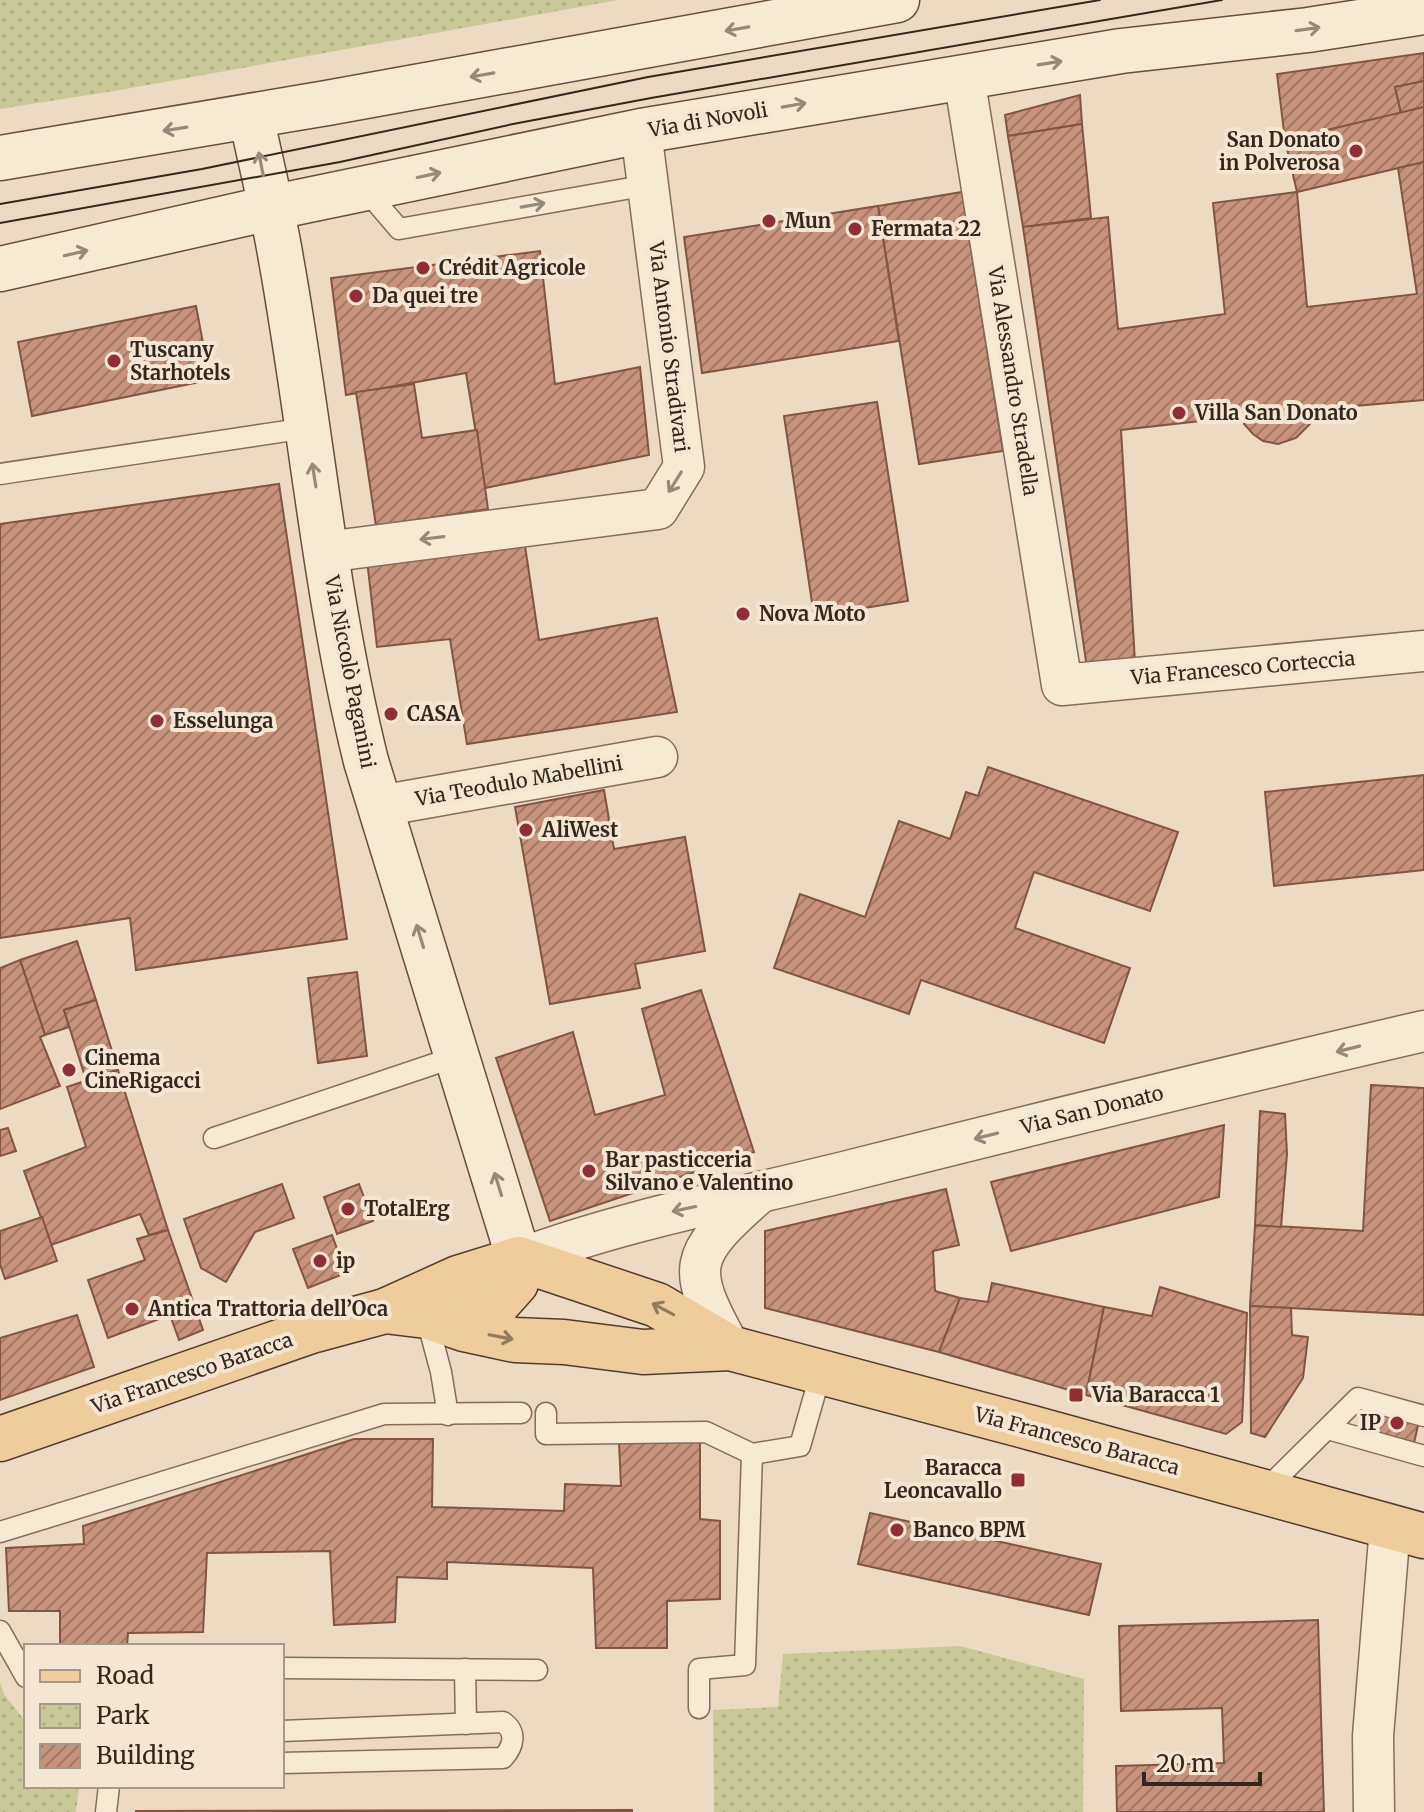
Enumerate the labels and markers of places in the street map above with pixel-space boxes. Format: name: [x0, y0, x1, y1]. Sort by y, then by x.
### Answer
place label: San Donato in Polverosa: [1219, 127, 1340, 175]
marker: San Donato in Polverosa: [1347, 142, 1365, 160]
place label: Mun: [785, 208, 832, 233]
marker: Mun: [760, 212, 778, 230]
place label: Fermata 22: [871, 216, 981, 241]
marker: Fermata 22: [846, 220, 864, 238]
place label: Crédit Agricole: [439, 255, 586, 280]
marker: Crédit Agricole: [414, 259, 432, 277]
place label: Da quei tre: [372, 283, 478, 308]
marker: Da quei tre: [347, 287, 365, 305]
place label: Tuscany Starhotels: [130, 337, 230, 385]
marker: Tuscany Starhotels: [105, 352, 123, 370]
place label: Villa San Donato: [1194, 400, 1358, 425]
marker: Villa San Donato: [1170, 404, 1188, 422]
place label: Nova Moto: [759, 601, 866, 626]
marker: Nova Moto: [734, 605, 752, 623]
place label: CASA: [407, 701, 461, 726]
marker: CASA: [382, 705, 400, 723]
place label: Esselunga: [173, 708, 274, 733]
marker: Esselunga: [148, 712, 166, 730]
place label: AliWest: [541, 817, 618, 842]
marker: AliWest: [517, 821, 535, 839]
place label: Cinema CineRigacci: [85, 1045, 201, 1093]
marker: Cinema CineRigacci: [60, 1061, 78, 1079]
place label: Bar pasticceria Silvano e Valentino: [605, 1147, 793, 1195]
marker: Bar pasticceria Silvano e Valentino: [580, 1162, 598, 1180]
place label: TotalErg: [364, 1196, 450, 1221]
marker: TotalErg: [339, 1200, 357, 1218]
place label: ip: [336, 1248, 355, 1273]
marker: ip: [311, 1252, 329, 1270]
place label: Antica Trattoria dell’Oca: [147, 1296, 388, 1321]
marker: Antica Trattoria dell’Oca: [123, 1300, 141, 1318]
place label: Via Baracca 1: [1091, 1382, 1220, 1407]
marker: Via Baracca 1: [1067, 1386, 1085, 1404]
place label: IP: [1360, 1410, 1381, 1435]
marker: IP: [1388, 1414, 1406, 1432]
place label: Baracca Leoncavallo: [884, 1455, 1002, 1503]
marker: Baracca Leoncavallo: [1009, 1471, 1027, 1489]
place label: Banco BPM: [913, 1517, 1026, 1542]
marker: Banco BPM: [888, 1521, 906, 1539]

